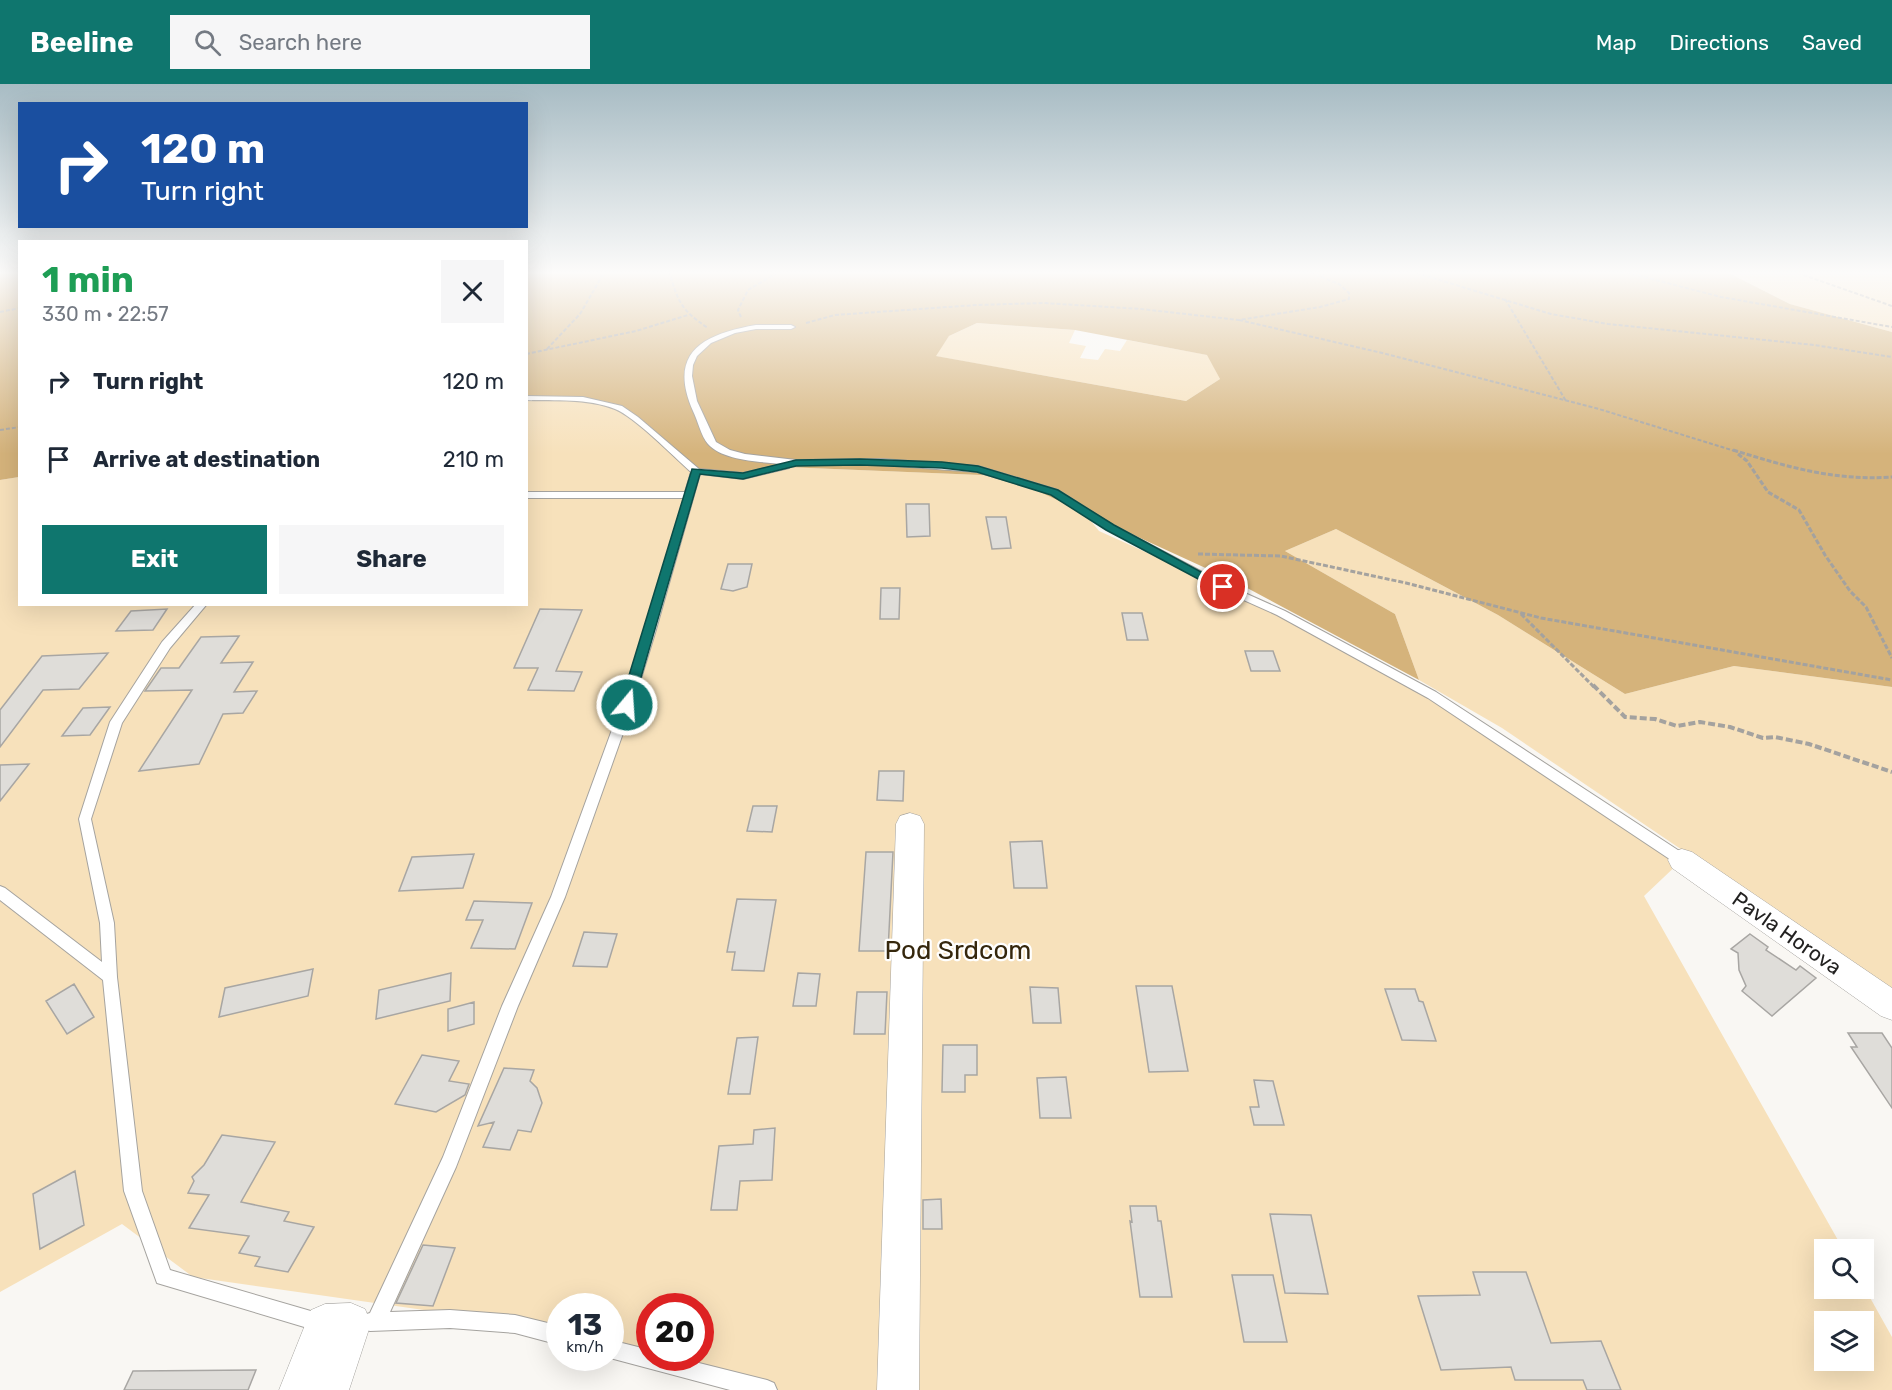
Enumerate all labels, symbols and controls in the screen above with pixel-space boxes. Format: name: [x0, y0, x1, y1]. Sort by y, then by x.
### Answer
search box: [170, 15, 590, 69]
text: Beeline: [30, 26, 134, 59]
icon: search: [191, 26, 224, 59]
text: Search here: [239, 29, 362, 56]
text: Map: [1596, 30, 1637, 55]
text: Directions: [1670, 30, 1769, 55]
text: Saved: [1802, 30, 1862, 55]
text: 120 m: [141, 124, 265, 174]
icon: right: [42, 126, 120, 204]
text: Turn right: [141, 175, 264, 207]
text: 1 min: [42, 258, 134, 301]
button: close: [441, 260, 504, 323]
text: 330 m · 22:57: [42, 302, 169, 326]
icon: right: [42, 365, 75, 398]
text: Turn right: [93, 368, 203, 395]
text: 120 m: [443, 368, 504, 395]
icon: arrive: [42, 443, 75, 476]
text: Arrive at destination: [93, 446, 320, 473]
text: 210 m: [443, 446, 504, 473]
button: Exit: [42, 525, 267, 594]
button: Share: [279, 525, 504, 594]
pin: [1197, 561, 1248, 612]
icon: arrive: [1206, 570, 1239, 603]
position arrow: [595, 673, 659, 737]
street label: Pavla Horova: [1728, 886, 1846, 980]
park label: Pod Srdcom: [885, 935, 1031, 966]
map controls: [1814, 1239, 1874, 1371]
button: search: [1814, 1239, 1874, 1299]
speed limit sign: 20: [636, 1293, 714, 1371]
text: 13: [568, 1307, 602, 1343]
button: layers: [1814, 1311, 1874, 1371]
text: km/h: [566, 1338, 604, 1356]

